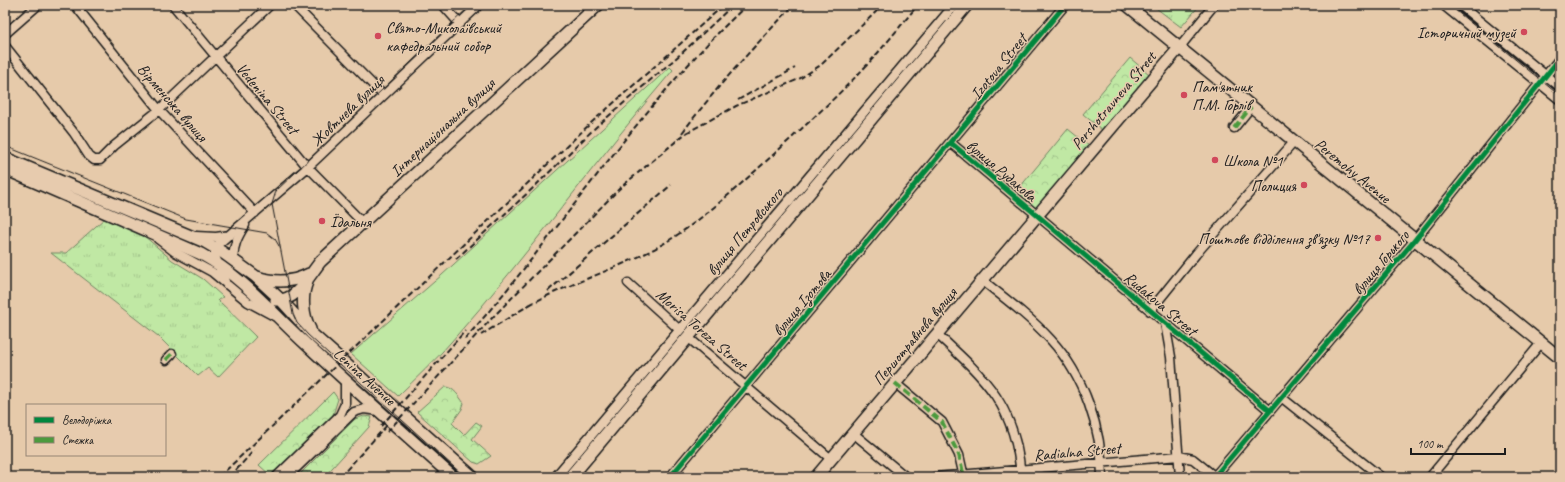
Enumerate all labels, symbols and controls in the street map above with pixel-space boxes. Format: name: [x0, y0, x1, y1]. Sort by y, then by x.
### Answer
place label: Свято-Миколаївський кафедральний собор: [386, 18, 503, 56]
place label: Історичний музей: [1417, 23, 1517, 43]
marker: Історичний музей: [1519, 27, 1529, 37]
street label: Izotova Street: [966, 28, 1033, 104]
marker: Свято-Миколаївський кафедральний собор: [373, 31, 383, 41]
street label: Pershotravneva Street: [1067, 46, 1162, 154]
street label: Вірменська вулиця: [133, 59, 212, 147]
street label: Vedenina Street: [232, 59, 305, 141]
street label: Жовтнева вулиця: [307, 70, 390, 151]
street label: Інтернаціональна вулиця: [386, 73, 500, 181]
place label: Пам'ятник П.М. Горлів: [1192, 77, 1255, 115]
marker: Пам'ятник П.М. Горлів: [1179, 90, 1189, 100]
street label: Peremohy Avenue: [1310, 134, 1396, 209]
street label: вулиця Рудакова: [962, 136, 1041, 207]
place label: Школа №1: [1223, 151, 1283, 171]
marker: Школа №1: [1210, 155, 1220, 165]
place label: Полиция: [1251, 176, 1297, 196]
marker: Полиция: [1299, 180, 1309, 190]
street label: вулиця Петровського: [702, 183, 788, 280]
place label: Їдальня: [330, 212, 372, 232]
marker: Їдальня: [317, 216, 327, 226]
street label: вулиця Горького: [1348, 225, 1414, 299]
place label: Поштове відділення зв'язку №17: [1198, 229, 1371, 249]
marker: Поштове відділення зв'язку №17: [1373, 233, 1383, 243]
street label: вулиця Ізотова: [768, 264, 836, 340]
street label: Rudakova Street: [1120, 267, 1203, 342]
street label: Першотравнева вулиця: [868, 283, 962, 389]
street label: Morisa Toreza Street: [652, 285, 752, 376]
street label: Lenina Avenue: [329, 344, 401, 411]
legend: [26, 404, 166, 456]
text: Велодоріжка: [62, 412, 112, 428]
scale bar: [1411, 430, 1505, 456]
text: Стежка: [62, 432, 94, 448]
text: 100 m: [1417, 436, 1444, 452]
street label: Radialna Street: [1033, 438, 1124, 466]

